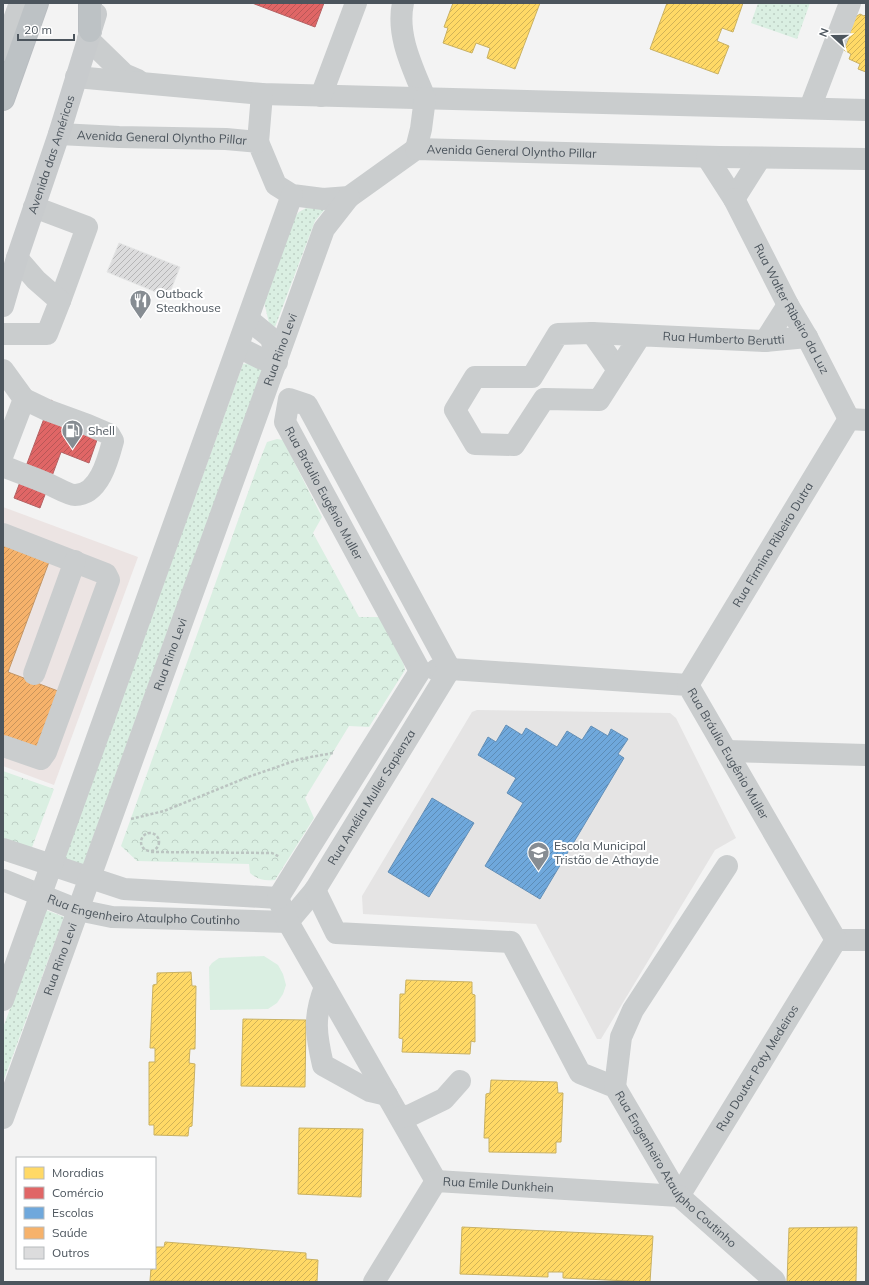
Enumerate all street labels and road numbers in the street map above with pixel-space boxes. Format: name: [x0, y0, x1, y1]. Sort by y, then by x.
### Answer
street label: Avenida das Américas: [24, 93, 78, 216]
street label: Avenida General Olyntho Pillar: [77, 127, 248, 148]
street label: Avenida General Olyntho Pillar: [426, 141, 597, 161]
street label: Rua Walter Ribeiro da Luz: [751, 241, 833, 376]
street label: Rua Rino Levi: [260, 311, 300, 388]
street label: Rua Humberto Berutti: [662, 328, 785, 348]
street label: Rua Bráulio Eugênio Muller: [282, 424, 367, 563]
street label: Rua Firmino Ribeiro Dutra: [729, 479, 816, 610]
street label: Rua Rino Levi: [150, 616, 190, 692]
street label: Rua Bráulio Eugênio Muller: [684, 685, 773, 822]
street label: Rua Amélia Muller Sapienza: [324, 727, 418, 868]
street label: Rua Engenheiro Ataulpho Coutinho: [45, 891, 240, 928]
street label: Rua Rino Levi: [40, 920, 80, 997]
street label: Rua Doutor Poty Medeiros: [713, 1002, 801, 1134]
street label: Rua Engenheiro Ataulpho Coutinho: [612, 1088, 740, 1251]
street label: Rua Emile Dunkhein: [442, 1173, 554, 1195]

